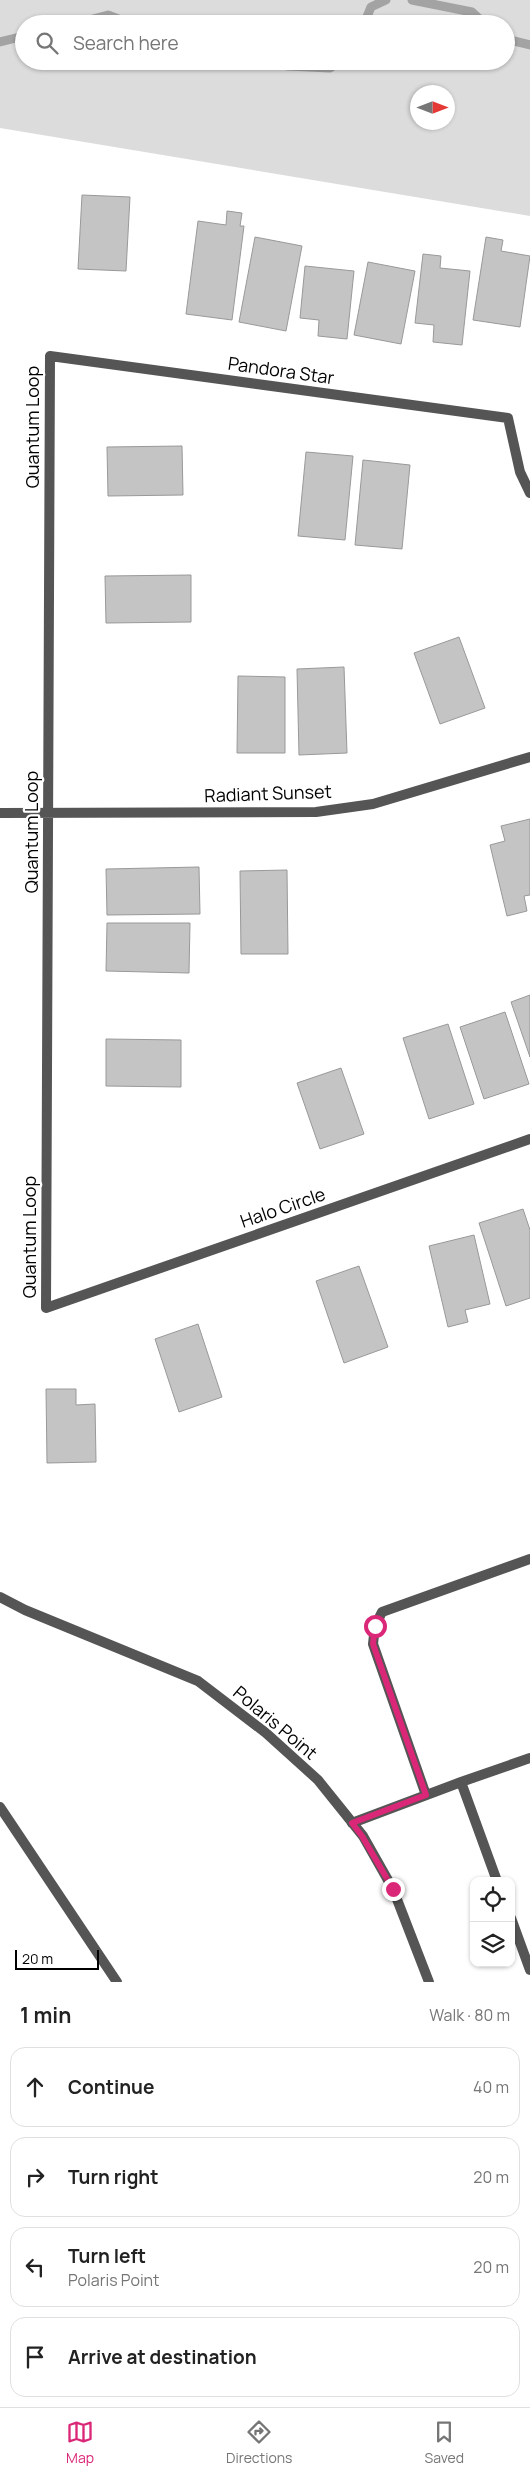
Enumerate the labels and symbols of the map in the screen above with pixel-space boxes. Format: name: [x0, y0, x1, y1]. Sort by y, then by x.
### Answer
north arrow: [410, 85, 455, 130]
street label: Pandora Star: [227, 351, 336, 389]
street label: Quantum Loop: [20, 366, 44, 488]
street label: Quantum Loop: [19, 771, 43, 893]
street label: Radiant Sunset: [204, 779, 332, 807]
street label: Quantum Loop: [17, 1176, 41, 1298]
street label: Halo Circle: [237, 1181, 328, 1233]
route start: [364, 1615, 387, 1638]
street label: Polaris Point: [228, 1680, 323, 1765]
route end: [382, 1878, 405, 1901]
scale bar: [15, 1947, 99, 1970]

